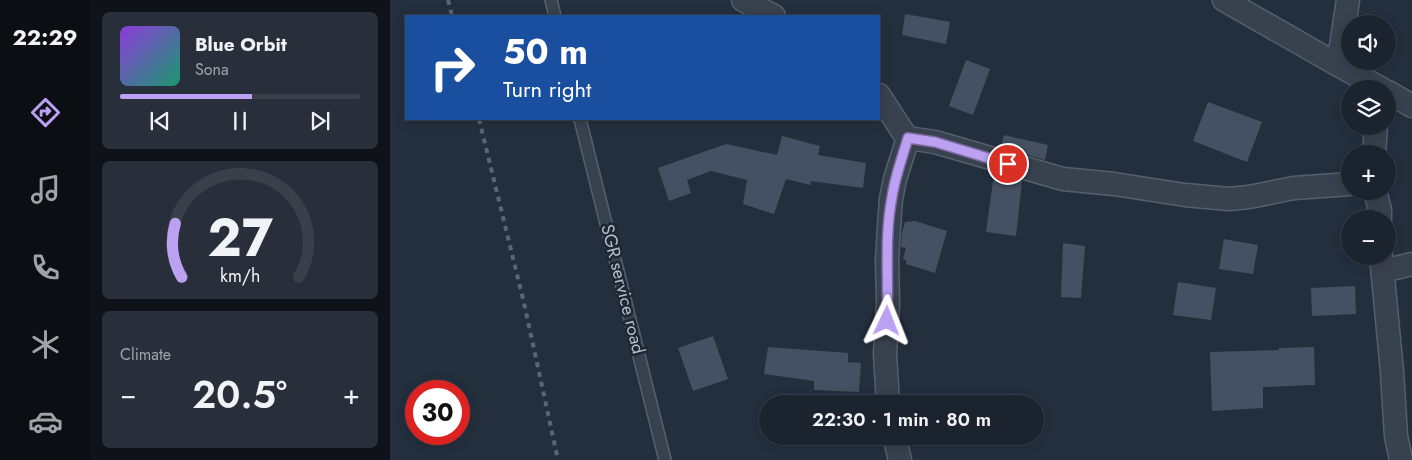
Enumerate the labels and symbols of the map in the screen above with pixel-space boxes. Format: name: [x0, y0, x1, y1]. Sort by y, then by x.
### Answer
pin: [987, 143, 1029, 185]
street label: SGR service road: [594, 221, 652, 357]
position arrow: [860, 294, 912, 346]
speed limit sign: 30: [405, 380, 470, 445]

